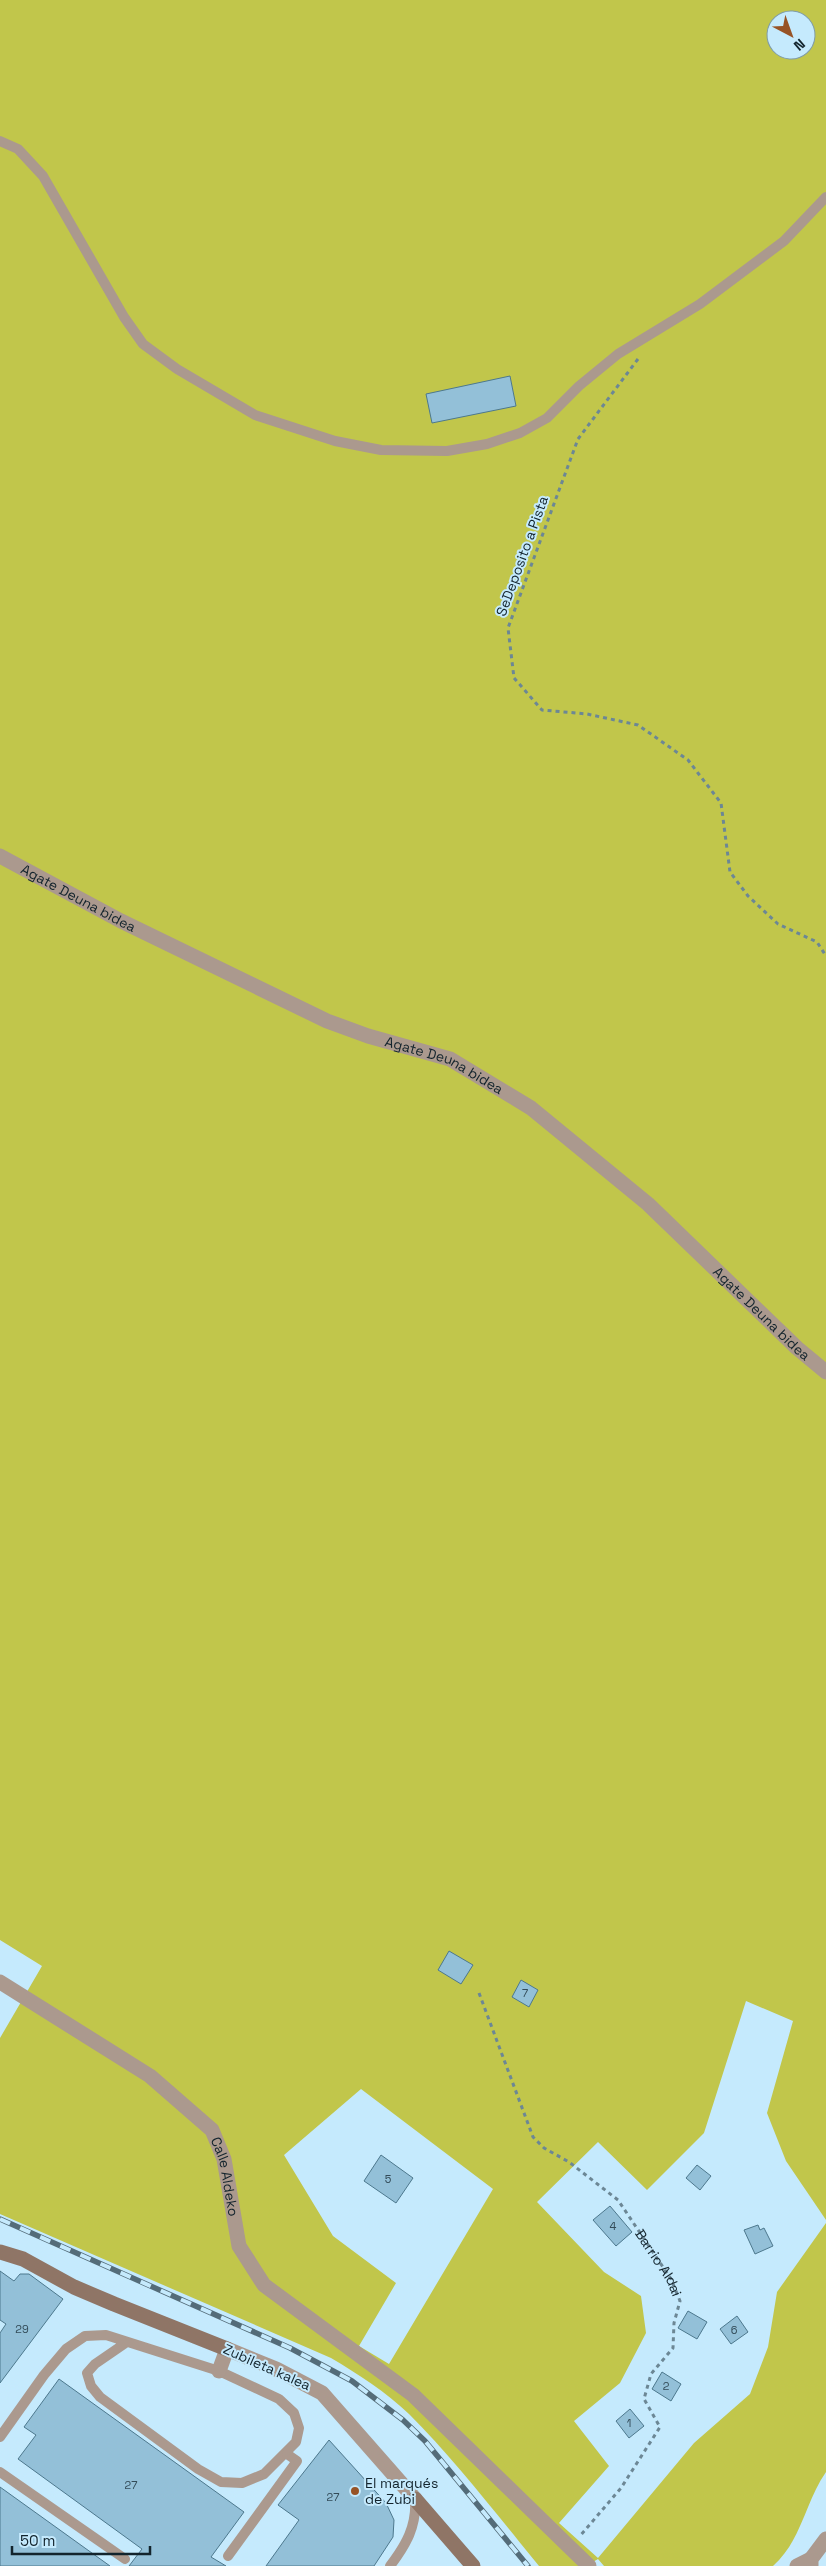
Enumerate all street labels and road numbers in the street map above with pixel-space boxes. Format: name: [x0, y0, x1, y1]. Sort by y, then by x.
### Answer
street label: SeDeposito a Pista: [492, 493, 552, 619]
street label: Agate Deuna bidea: [18, 860, 139, 936]
street label: Agate Deuna bidea: [383, 1032, 507, 1098]
street label: Agate Deuna bidea: [709, 1263, 814, 1364]
street label: Calle Aldeko: [207, 2134, 243, 2218]
street label: Barrio Aldai: [631, 2226, 686, 2299]
street label: Zubileta kalea: [221, 2340, 313, 2394]

